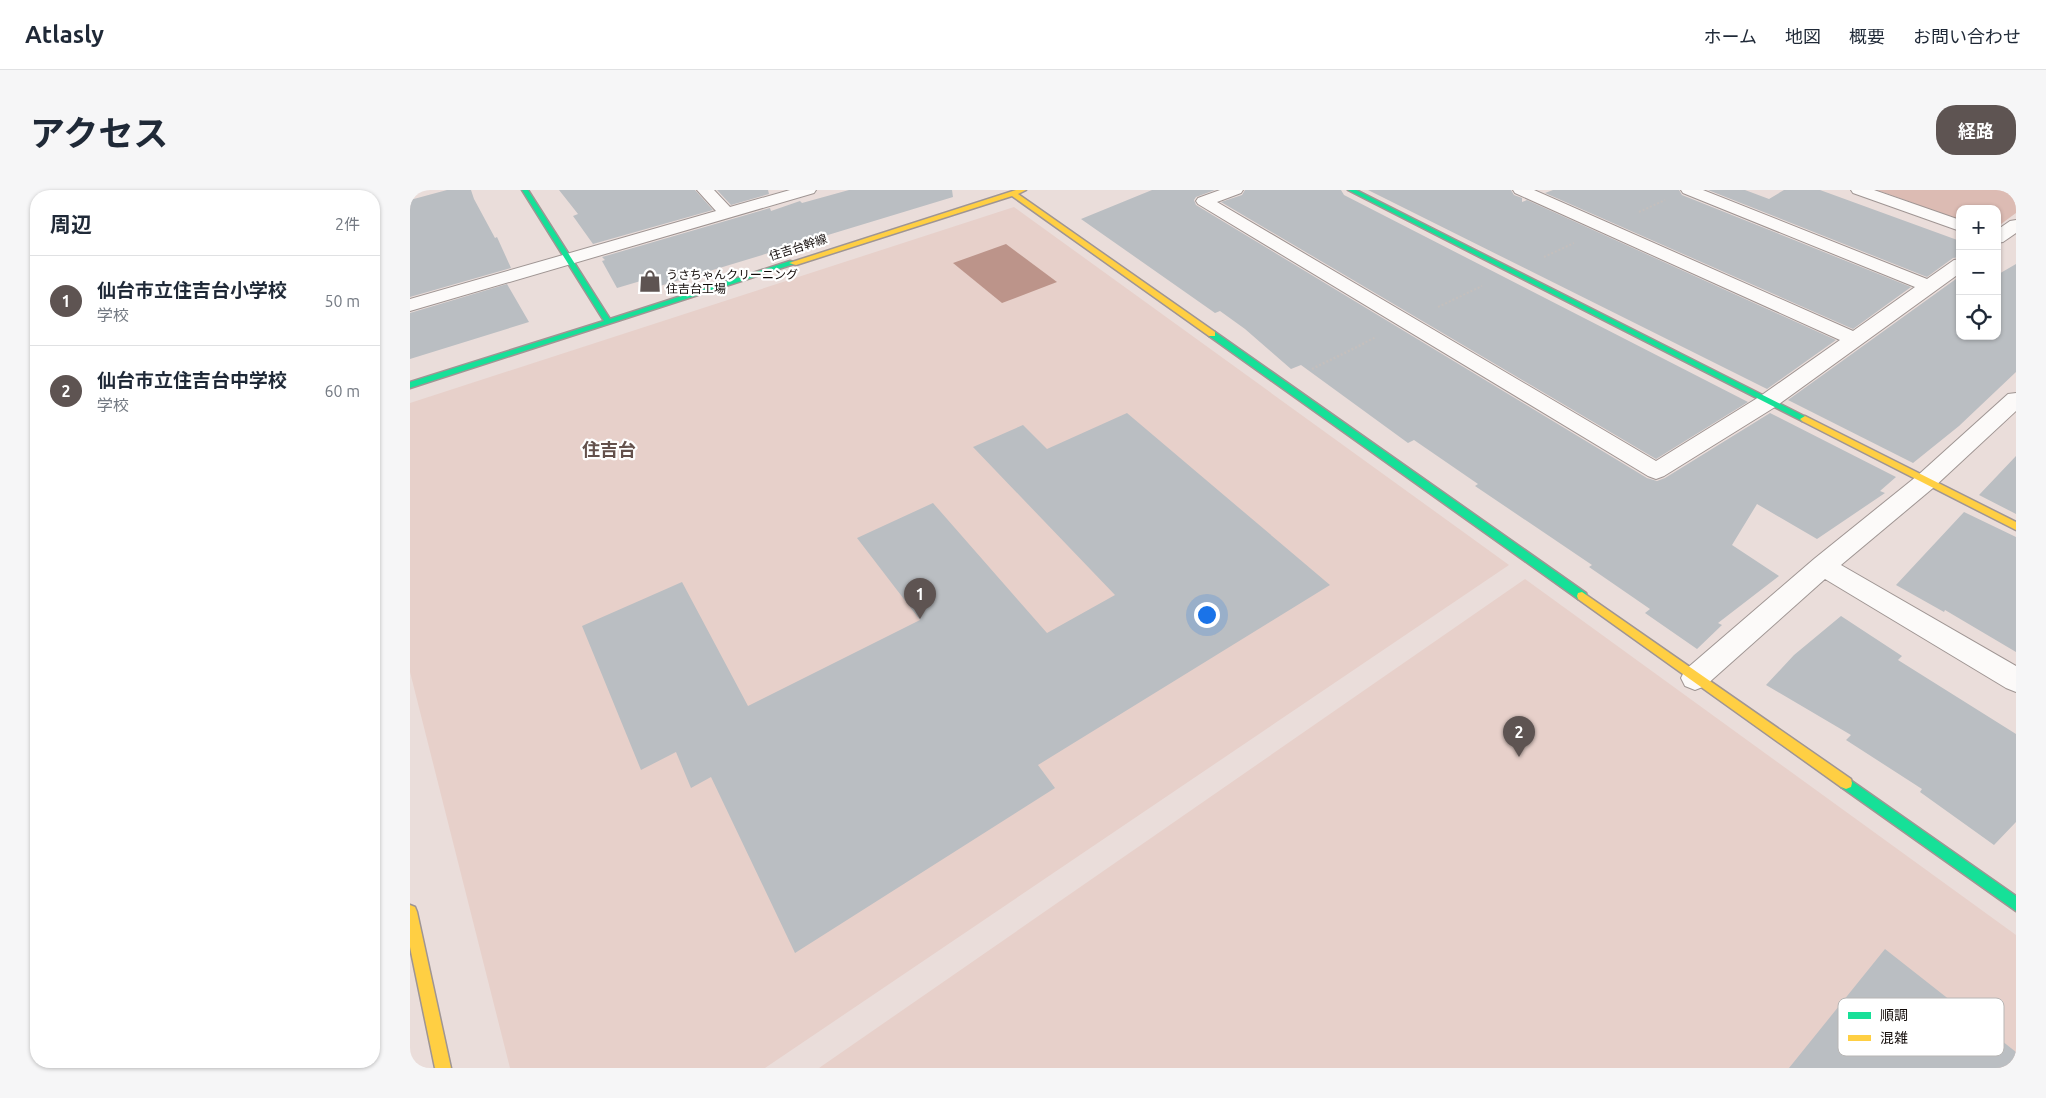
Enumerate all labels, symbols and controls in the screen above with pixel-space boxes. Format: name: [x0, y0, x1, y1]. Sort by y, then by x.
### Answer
text: Atlasly: [25, 21, 104, 48]
text: ホーム: [1704, 26, 1757, 46]
text: 地図: [1785, 26, 1821, 46]
text: 概要: [1849, 26, 1885, 46]
text: お問い合わせ: [1913, 26, 2021, 46]
button: 経路: [1936, 105, 2016, 155]
text: アクセス: [30, 113, 168, 153]
map controls: [1956, 205, 2001, 340]
button: +: [1956, 205, 2001, 250]
text: 周辺: [50, 212, 92, 236]
text: 2件: [335, 215, 360, 233]
street label: 住吉台幹線: [767, 232, 829, 262]
button: −: [1956, 250, 2001, 295]
shop icon: うさちゃんクリーニング 住吉台工場: [637, 268, 663, 294]
place label: うさちゃんクリーニング 住吉台工場: [666, 268, 798, 295]
text: 仙台市立住吉台小学校: [97, 279, 287, 301]
text: 1: [61, 292, 71, 310]
text: 50 m: [324, 292, 360, 310]
button: locate: [1956, 295, 2001, 340]
text: 学校: [97, 306, 129, 324]
text: 仙台市立住吉台中学校: [97, 369, 287, 391]
text: 2: [61, 382, 71, 400]
text: 60 m: [324, 382, 360, 400]
text: 学校: [97, 396, 129, 414]
district label: 住吉台: [582, 439, 636, 459]
pin: 1: [904, 578, 936, 619]
your location: [1194, 602, 1220, 628]
pin: 2: [1503, 716, 1535, 757]
legend: [1838, 998, 2004, 1056]
text: 順調: [1880, 1007, 1908, 1023]
text: 混雑: [1880, 1030, 1908, 1046]

